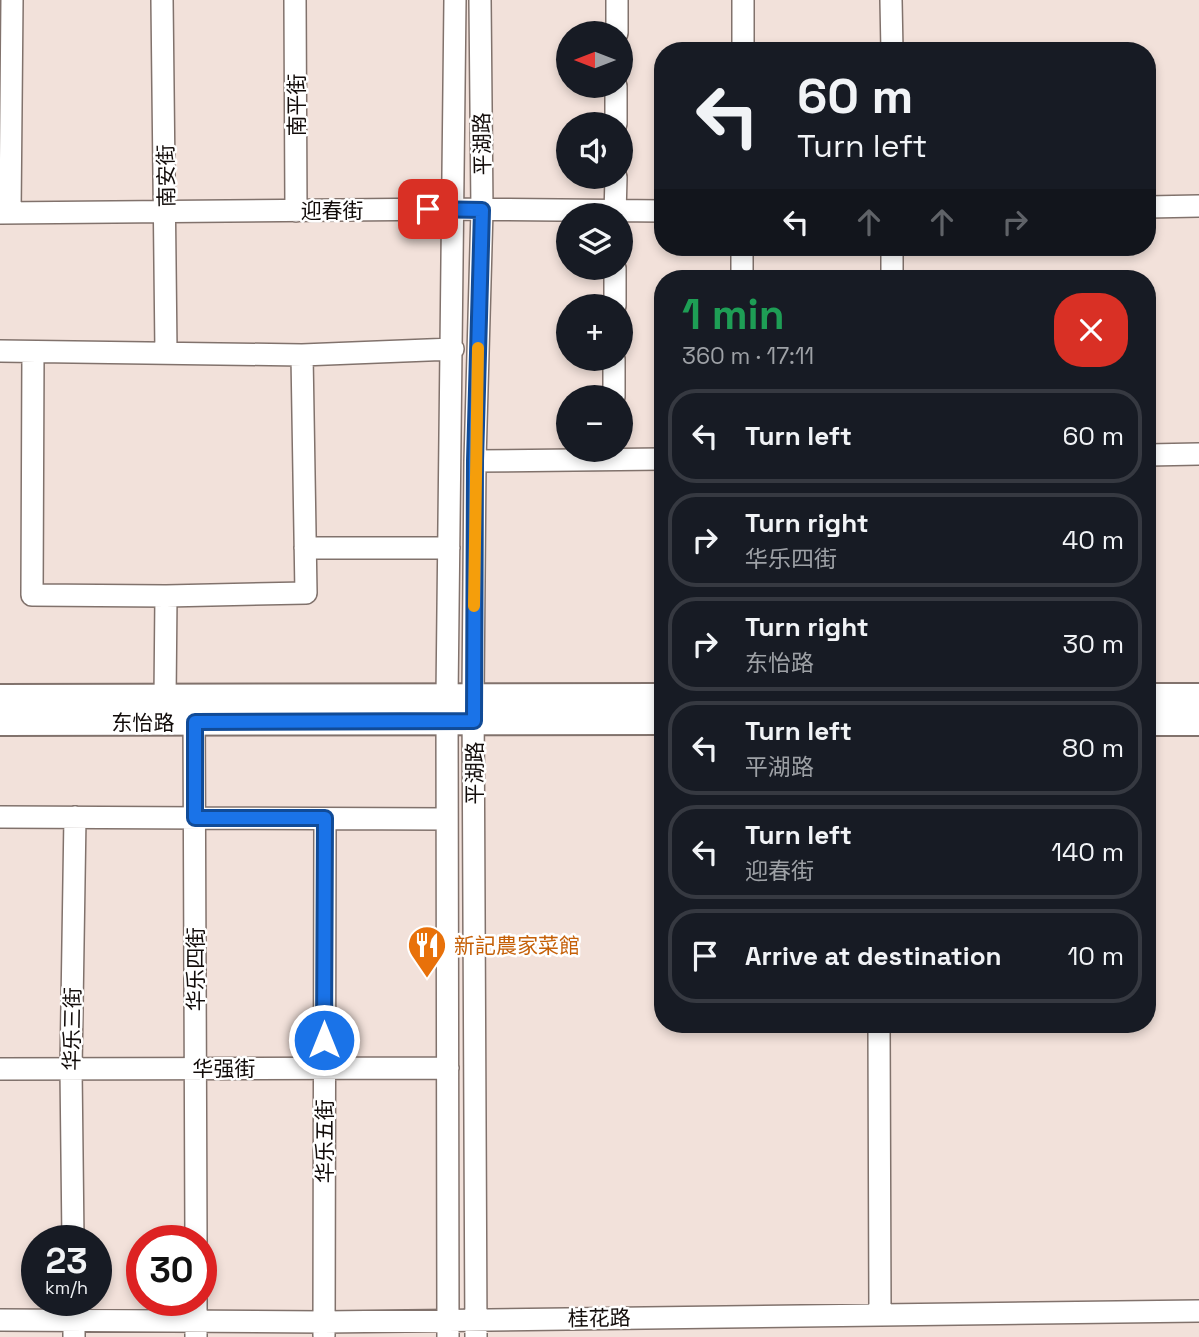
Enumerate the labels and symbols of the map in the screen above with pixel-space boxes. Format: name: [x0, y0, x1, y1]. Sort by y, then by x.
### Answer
north arrow: [556, 21, 634, 98]
street label: 南平街: [283, 74, 310, 137]
street label: 平湖路: [468, 112, 496, 176]
street label: 南安街: [152, 144, 180, 208]
pin: [398, 179, 458, 239]
street label: 迎春街: [301, 197, 364, 224]
street label: 东怡路: [112, 709, 175, 736]
street label: 平湖路: [461, 742, 488, 805]
restaurant icon: 新記農家菜館: [406, 924, 448, 979]
street label: 华乐四街: [182, 927, 209, 1011]
place label: 新記農家菜館: [454, 932, 580, 959]
street label: 华乐三街: [58, 987, 86, 1071]
position arrow: [287, 1003, 361, 1077]
street label: 华强街: [193, 1055, 256, 1082]
street label: 华乐五街: [311, 1099, 338, 1183]
speed limit sign: 30: [126, 1225, 217, 1316]
street label: 桂花路: [567, 1304, 631, 1332]

